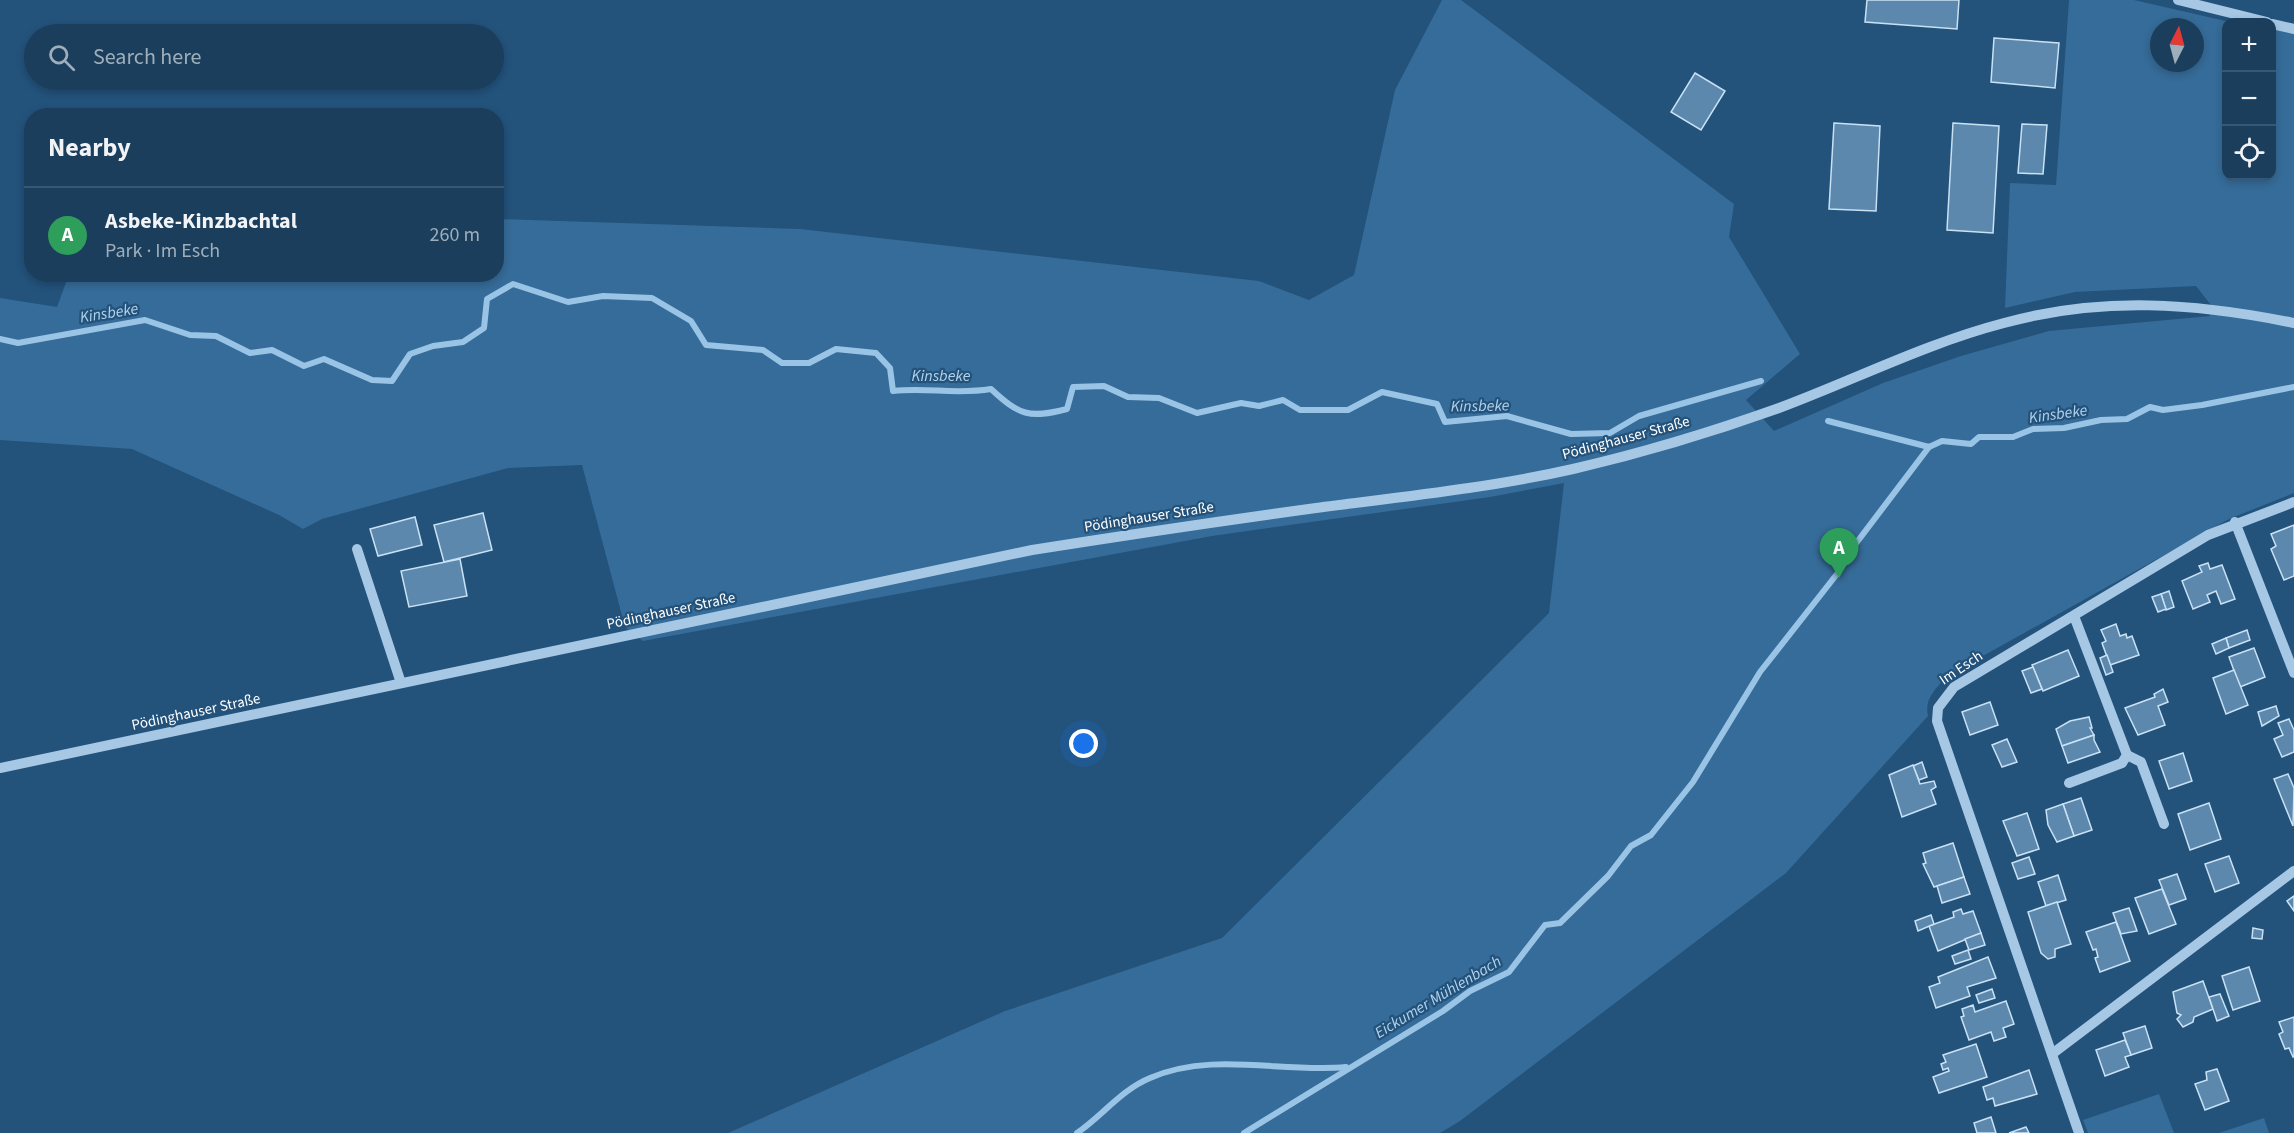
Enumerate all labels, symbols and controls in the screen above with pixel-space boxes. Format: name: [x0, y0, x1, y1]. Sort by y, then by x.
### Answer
north arrow: [2150, 18, 2204, 72]
map controls: [2222, 18, 2276, 180]
button: +: [2222, 18, 2276, 72]
search box: [24, 24, 504, 90]
icon: search: [45, 41, 78, 74]
text: Search here: [93, 41, 201, 73]
button: −: [2222, 72, 2276, 126]
button: locate: [2222, 126, 2276, 180]
text: Nearby: [48, 129, 131, 166]
text: Asbeke-Kinzbachtal: [105, 205, 297, 237]
text: A: [62, 221, 73, 249]
text: 260 m: [430, 221, 480, 249]
text: Park · Im Esch: [105, 237, 220, 265]
water label: Kinsbeke: [78, 297, 140, 328]
water label: Kinsbeke: [912, 365, 971, 387]
water label: Kinsbeke: [1450, 394, 1510, 418]
water label: Kinsbeke: [2027, 399, 2089, 429]
street label: Pödinghauser Straße: [1560, 411, 1692, 465]
street label: Pödinghauser Straße: [1083, 496, 1215, 538]
pin: A: [1820, 528, 1858, 578]
street label: Pödinghauser Straße: [605, 587, 737, 635]
street label: Im Esch: [1935, 646, 1987, 690]
street label: Pödinghauser Straße: [130, 688, 262, 736]
your location: [1069, 729, 1098, 758]
water label: Eickumer Mühlenbach: [1371, 950, 1505, 1044]

